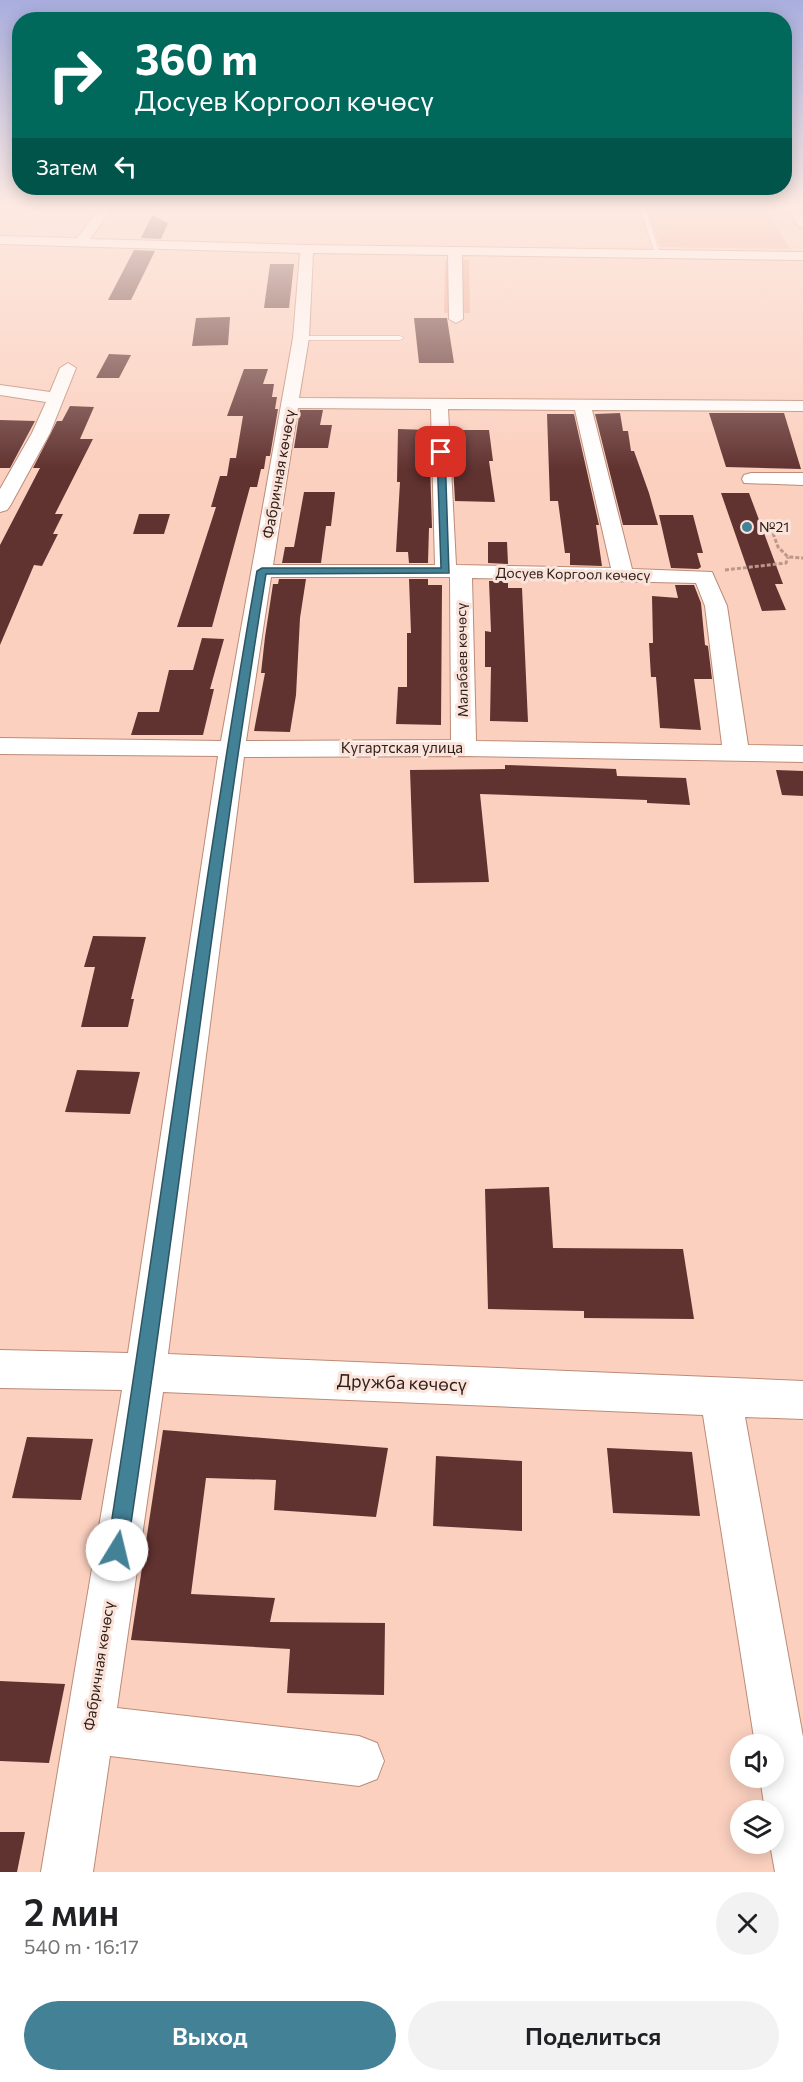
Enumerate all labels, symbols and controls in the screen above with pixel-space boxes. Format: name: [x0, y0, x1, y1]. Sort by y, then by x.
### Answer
text: 360 m: [135, 32, 258, 84]
icon: right: [36, 36, 114, 114]
text: Досуев Коргоол көчөсү: [135, 84, 434, 117]
icon: left: [109, 150, 142, 183]
text: Затем: [36, 153, 97, 180]
street label: Фабричная көчөсү: [258, 408, 298, 540]
pin: [415, 426, 466, 477]
icon: arrive: [424, 435, 457, 468]
place label: №21: [759, 518, 789, 535]
marker: №21: [740, 520, 754, 534]
street label: Досуев Коргоол көчөсү: [495, 564, 651, 583]
street label: Малабаев көчөсү: [452, 603, 471, 717]
street label: Кугартская улица: [341, 738, 463, 756]
street label: Дружба көчөсү: [337, 1369, 467, 1395]
position arrow: [85, 1518, 149, 1582]
street label: Фабричная көчөсү: [79, 1600, 117, 1732]
map controls: [730, 1734, 784, 1854]
button: sound: [730, 1734, 784, 1788]
button: layers: [730, 1800, 784, 1854]
text: 2 мин: [24, 1889, 119, 1933]
button: close: [716, 1892, 779, 1955]
text: 540 m · 16:17: [24, 1934, 139, 1958]
button: Выход: [24, 2001, 396, 2070]
button: Поделиться: [408, 2001, 779, 2070]

